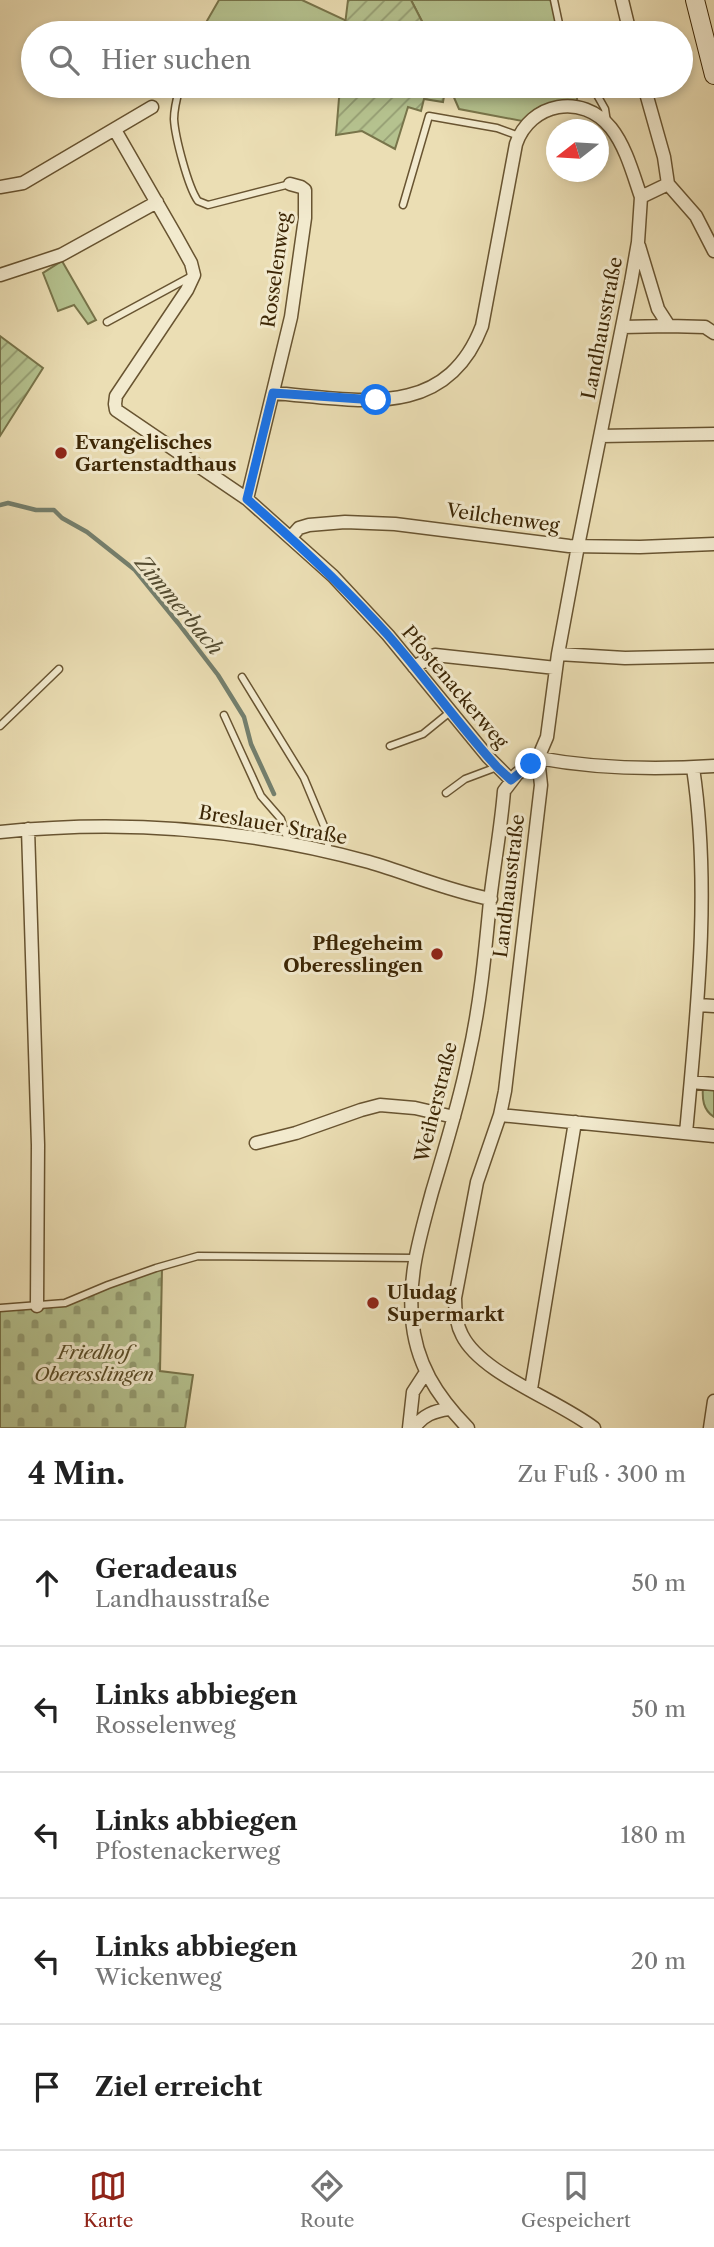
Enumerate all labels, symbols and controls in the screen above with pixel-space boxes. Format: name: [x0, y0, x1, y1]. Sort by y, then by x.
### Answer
search box: [21, 21, 693, 98]
icon: search: [45, 41, 83, 79]
text: Hier suchen: [101, 44, 251, 76]
north arrow: [546, 119, 609, 182]
street label: Rosselenweg: [257, 210, 296, 329]
street label: Landhausstraße: [577, 255, 627, 401]
route start: [360, 384, 391, 415]
place label: Evangelisches Gartenstadthaus: [75, 431, 237, 476]
marker: Evangelisches Gartenstadthaus: [53, 445, 69, 461]
street label: Veilchenweg: [444, 499, 562, 537]
water label: Zimmerbach: [129, 549, 228, 660]
street label: Pfostenackerweg: [397, 621, 514, 754]
route end: [515, 748, 546, 779]
street label: Breslauer Straße: [197, 801, 349, 849]
street label: Landhausstraße: [489, 813, 529, 959]
place label: Pflegeheim Oberesslingen: [283, 932, 423, 977]
marker: Pflegeheim Oberesslingen: [429, 946, 445, 962]
street label: Weiherstraße: [410, 1040, 462, 1165]
place label: Uludag Supermarkt: [387, 1281, 505, 1326]
marker: Uludag Supermarkt: [365, 1295, 381, 1311]
park label: Friedhof Oberesslingen: [34, 1341, 154, 1386]
text: 4 Min.: [28, 1455, 125, 1492]
text: Zu Fuß · 300 m: [518, 1460, 686, 1488]
text: Geradeaus: [95, 1553, 237, 1585]
icon: ahead: [28, 1564, 66, 1602]
text: 50 m: [631, 1569, 686, 1597]
text: Landhausstraße: [95, 1585, 270, 1613]
text: Links abbiegen: [95, 1679, 298, 1711]
icon: left: [28, 1690, 66, 1728]
text: 50 m: [631, 1695, 686, 1723]
text: Rosselenweg: [95, 1711, 236, 1739]
text: Links abbiegen: [95, 1805, 298, 1837]
icon: left: [28, 1816, 66, 1854]
text: 180 m: [621, 1821, 686, 1849]
text: Pfostenackerweg: [95, 1837, 280, 1865]
text: Links abbiegen: [95, 1931, 298, 1963]
icon: left: [28, 1942, 66, 1980]
text: 20 m: [631, 1947, 686, 1975]
text: Wickenweg: [95, 1963, 222, 1991]
icon: arrive: [28, 2068, 66, 2106]
text: Ziel erreicht: [95, 2071, 262, 2103]
tab: Karte: [83, 2167, 133, 2232]
tab: Route: [300, 2167, 355, 2232]
tab: Gespeichert: [521, 2167, 631, 2232]

